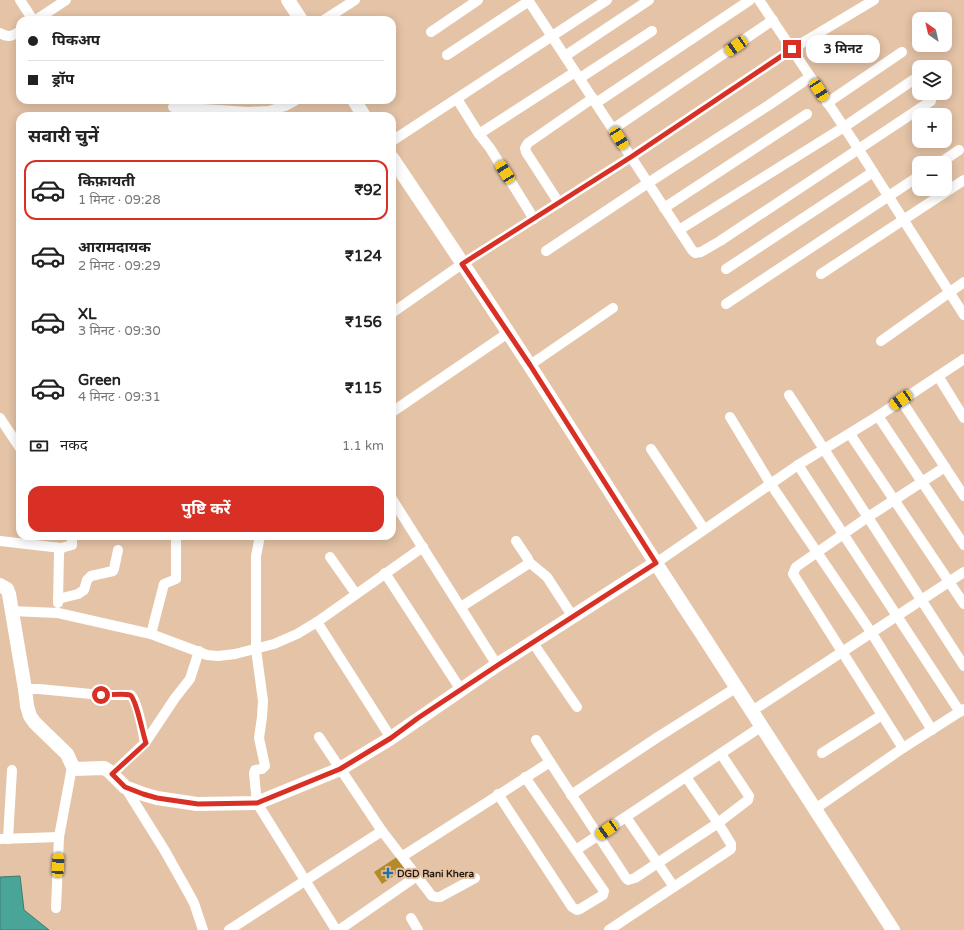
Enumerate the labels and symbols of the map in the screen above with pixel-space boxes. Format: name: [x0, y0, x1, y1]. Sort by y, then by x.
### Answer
north arrow: [912, 12, 952, 52]
car: [723, 34, 749, 58]
callout: 3 मिनट: [806, 35, 880, 63]
route end: [783, 40, 801, 58]
car: [807, 77, 831, 103]
car: [608, 125, 630, 151]
car: [494, 159, 516, 185]
car: [888, 388, 914, 412]
route start: [92, 686, 110, 704]
car: [594, 818, 620, 842]
car: [51, 853, 65, 877]
marker: DGD Rani Khera: [382, 867, 394, 879]
place label: DGD Rani Khera: [397, 868, 474, 880]

